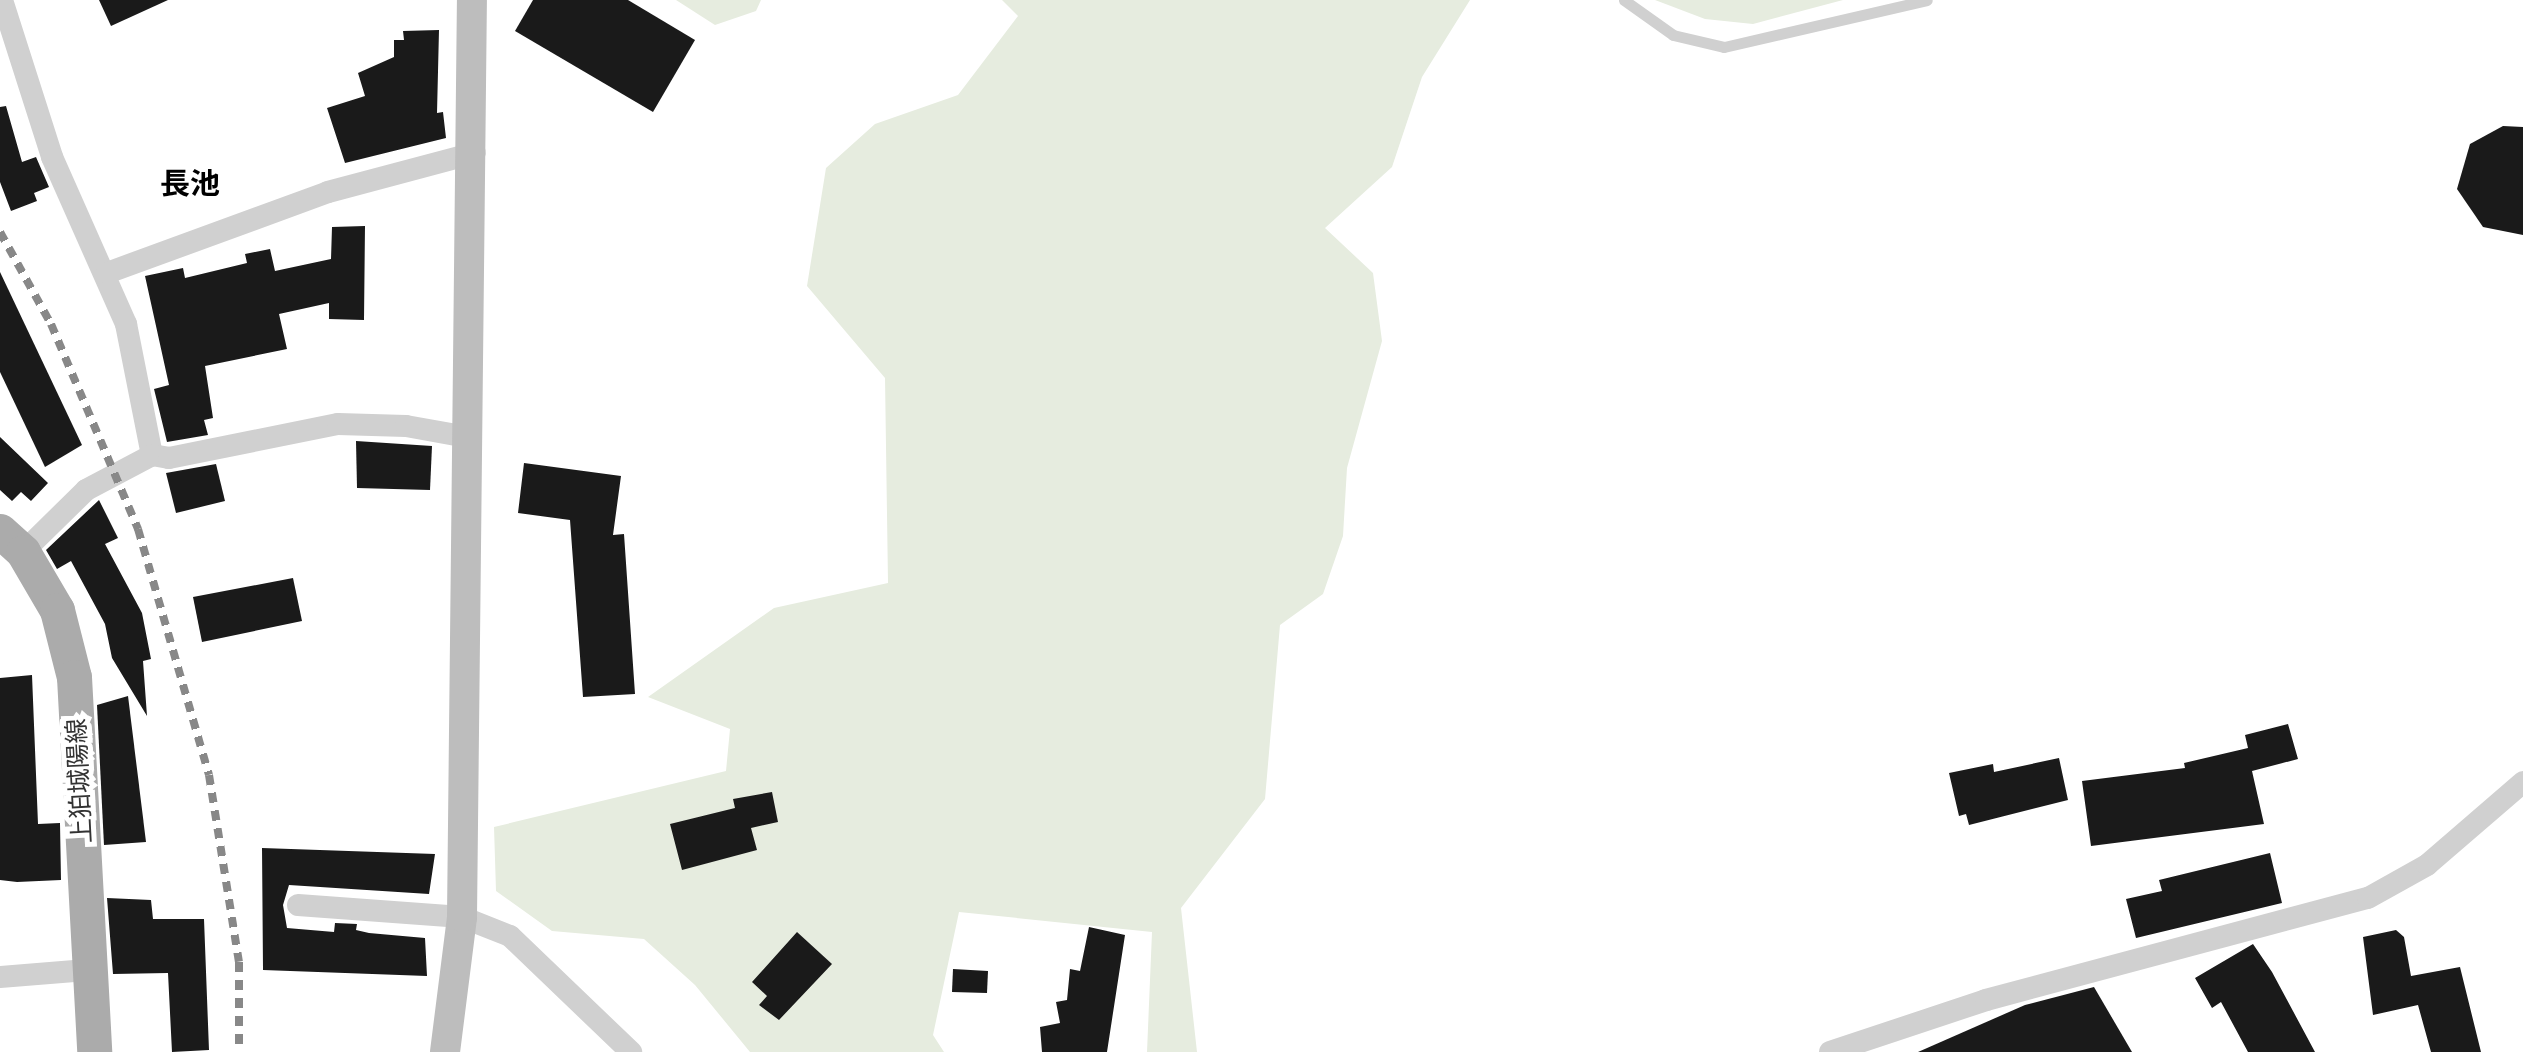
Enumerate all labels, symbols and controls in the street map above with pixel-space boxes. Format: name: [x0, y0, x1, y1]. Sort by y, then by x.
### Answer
district label: 長池: [160, 165, 220, 201]
street label: 上狛城陽線: [61, 718, 97, 844]

